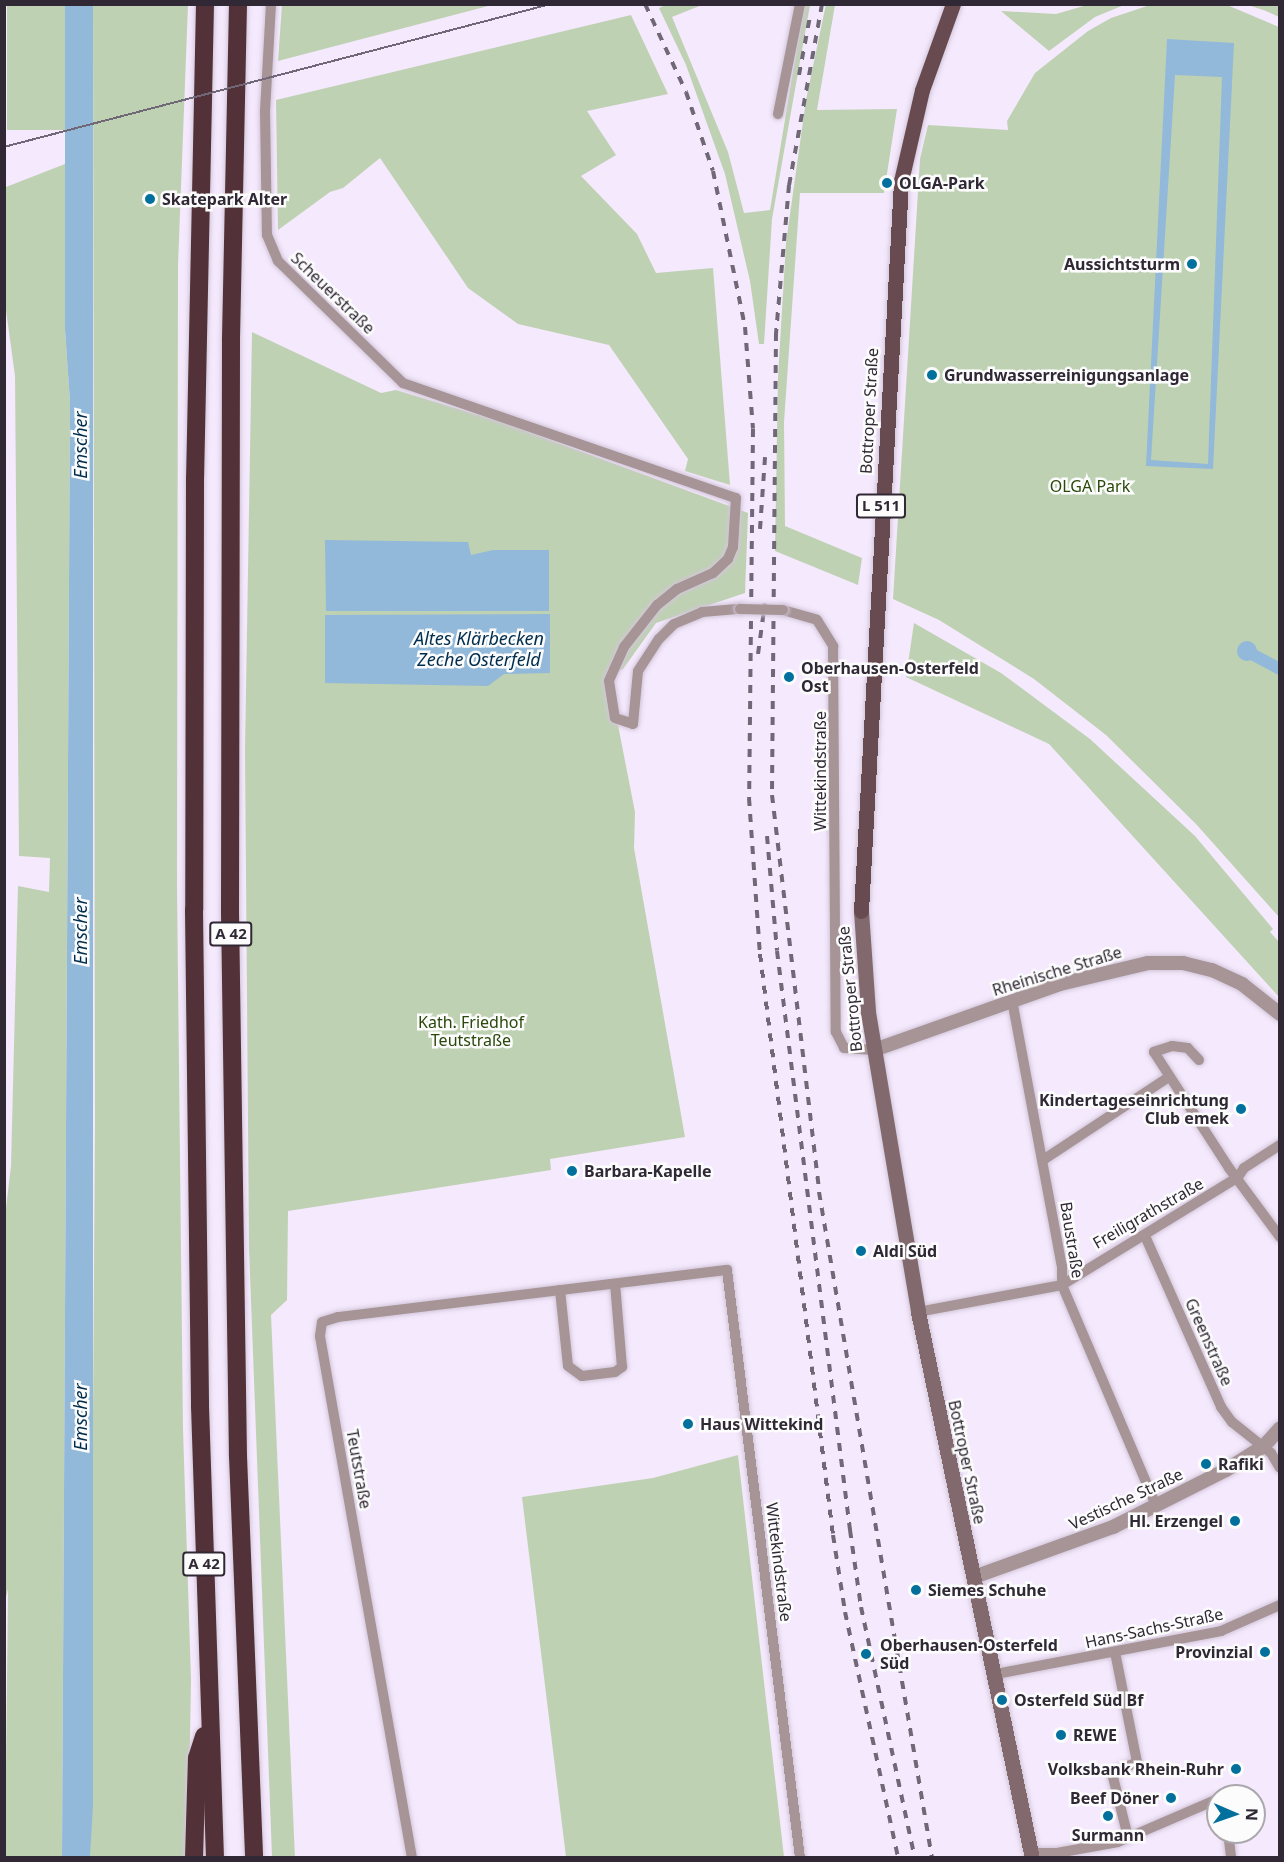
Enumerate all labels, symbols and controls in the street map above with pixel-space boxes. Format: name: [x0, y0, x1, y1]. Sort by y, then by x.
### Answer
place label: OLGA-Park: [899, 173, 985, 193]
marker: OLGA-Park: [880, 176, 894, 190]
place label: Skatepark Alter: [162, 189, 287, 209]
marker: Skatepark Alter: [143, 192, 157, 206]
street label: Scheuerstraße: [287, 248, 379, 338]
place label: Aussichtsturm: [1064, 254, 1180, 274]
marker: Aussichtsturm: [1185, 257, 1199, 271]
street label: Bottroper Straße: [856, 347, 882, 475]
place label: Grundwasserreinigungsanlage: [944, 365, 1189, 385]
marker: Grundwasserreinigungsanlage: [925, 368, 939, 382]
water label: Emscher: [69, 411, 91, 479]
park label: OLGA Park: [1050, 476, 1130, 496]
road number: L 511: [856, 494, 906, 518]
water label: Altes Klärbecken Zeche Osterfeld: [414, 628, 544, 670]
place label: Oberhausen-Osterfeld Ost: [801, 658, 979, 696]
marker: Oberhausen-Osterfeld Ost: [782, 670, 796, 684]
street label: Wittekindstraße: [810, 711, 830, 831]
water label: Emscher: [69, 897, 91, 965]
road number: A 42: [208, 922, 254, 946]
street label: Bottroper Straße: [834, 925, 866, 1053]
street label: Rheinische Straße: [990, 942, 1124, 1000]
park label: Kath. Friedhof Teutstraße: [418, 1012, 524, 1050]
place label: Kindertageseinrichtung Club emek: [1039, 1090, 1229, 1128]
marker: Kindertageseinrichtung Club emek: [1234, 1102, 1248, 1116]
place label: Barbara-Kapelle: [584, 1161, 712, 1181]
marker: Barbara-Kapelle: [565, 1164, 579, 1178]
street label: Freiligrathstraße: [1089, 1174, 1207, 1252]
street label: Baustraße: [1056, 1200, 1088, 1280]
place label: Aldi Süd: [873, 1241, 937, 1261]
marker: Aldi Süd: [854, 1244, 868, 1258]
street label: Greenstraße: [1181, 1295, 1237, 1389]
water label: Emscher: [69, 1383, 91, 1451]
street label: Bottroper Straße: [944, 1398, 990, 1526]
place label: Haus Wittekind: [700, 1414, 823, 1434]
marker: Haus Wittekind: [681, 1417, 695, 1431]
street label: Teutstraße: [343, 1428, 375, 1510]
place label: Rafiki: [1218, 1454, 1264, 1474]
marker: Rafiki: [1199, 1457, 1213, 1471]
street label: Vestische Straße: [1066, 1464, 1186, 1534]
street label: Wittekindstraße: [762, 1501, 796, 1623]
place label: Hl. Erzengel: [1129, 1511, 1223, 1531]
marker: Hl. Erzengel: [1228, 1514, 1242, 1528]
road number: A 42: [182, 1552, 226, 1576]
place label: Siemes Schuhe: [928, 1580, 1046, 1600]
marker: Siemes Schuhe: [909, 1583, 923, 1597]
street label: Hans-Sachs-Straße: [1083, 1604, 1225, 1652]
place label: Oberhausen-Osterfeld Süd: [880, 1635, 1058, 1673]
place label: Provinzial: [1175, 1642, 1253, 1662]
marker: Oberhausen-Osterfeld Süd: [857, 1645, 875, 1663]
marker: Provinzial: [1258, 1645, 1272, 1659]
place label: Osterfeld Süd Bf: [1014, 1690, 1143, 1710]
marker: Osterfeld Süd Bf: [995, 1693, 1009, 1707]
place label: REWE: [1073, 1725, 1117, 1745]
marker: REWE: [1054, 1728, 1068, 1742]
place label: Volksbank Rhein-Ruhr: [1048, 1759, 1224, 1779]
marker: Volksbank Rhein-Ruhr: [1229, 1762, 1243, 1776]
north arrow: [1206, 1784, 1266, 1844]
place label: Beef Döner: [1070, 1788, 1159, 1808]
marker: Beef Döner: [1164, 1791, 1178, 1805]
text: N: [1241, 1808, 1263, 1821]
marker: Surmann: [1101, 1809, 1115, 1823]
place label: Surmann: [1072, 1825, 1144, 1845]

